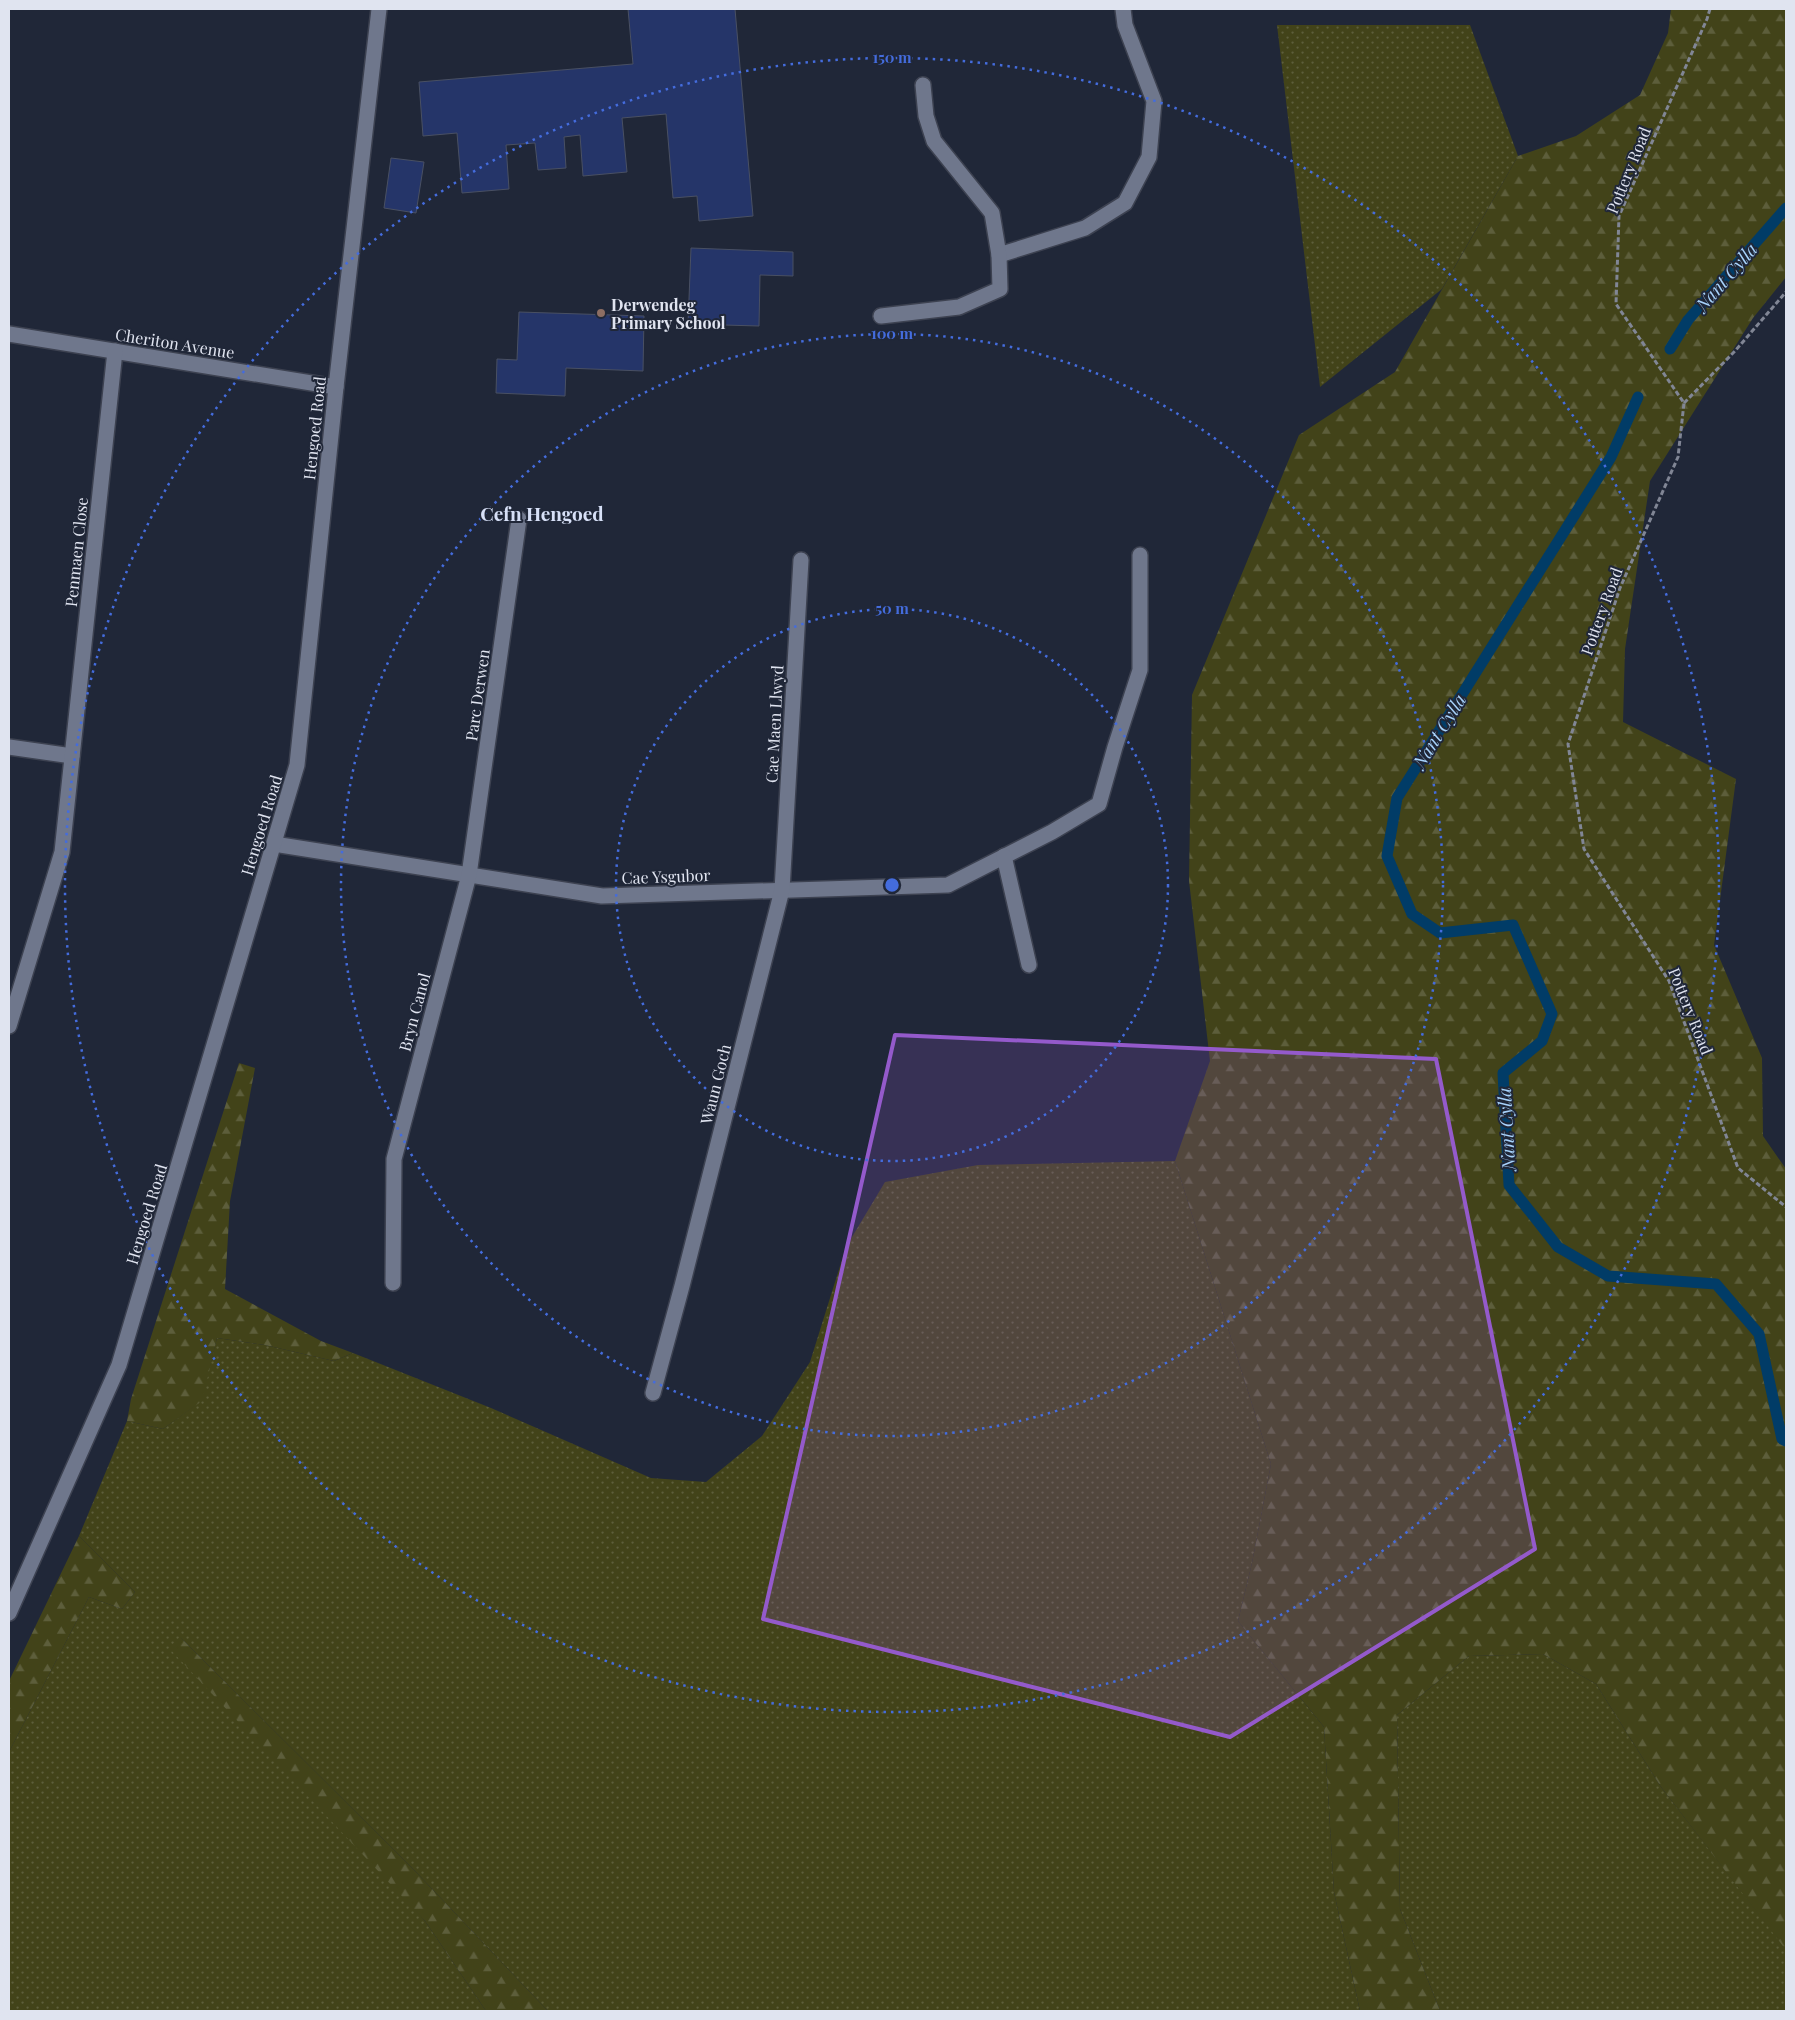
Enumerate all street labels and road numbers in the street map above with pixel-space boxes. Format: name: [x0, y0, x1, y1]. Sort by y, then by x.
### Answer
street label: Pottery Road: [1601, 123, 1655, 217]
street label: Cheriton Avenue: [114, 323, 236, 363]
street label: Hengoed Road: [298, 375, 330, 481]
street label: Penmaen Close: [60, 496, 92, 608]
street label: Pottery Road: [1575, 564, 1627, 658]
street label: Parc Derwen: [460, 647, 494, 742]
street label: Cae Maen Llwyd: [760, 665, 788, 783]
street label: Hengoed Road: [236, 772, 286, 878]
street label: Cae Ysgubor: [621, 864, 711, 888]
street label: Pottery Road: [1664, 964, 1718, 1058]
street label: Bryn Canol: [393, 970, 435, 1054]
street label: Waun Goch: [695, 1041, 735, 1127]
street label: Hengoed Road: [121, 1161, 171, 1267]

